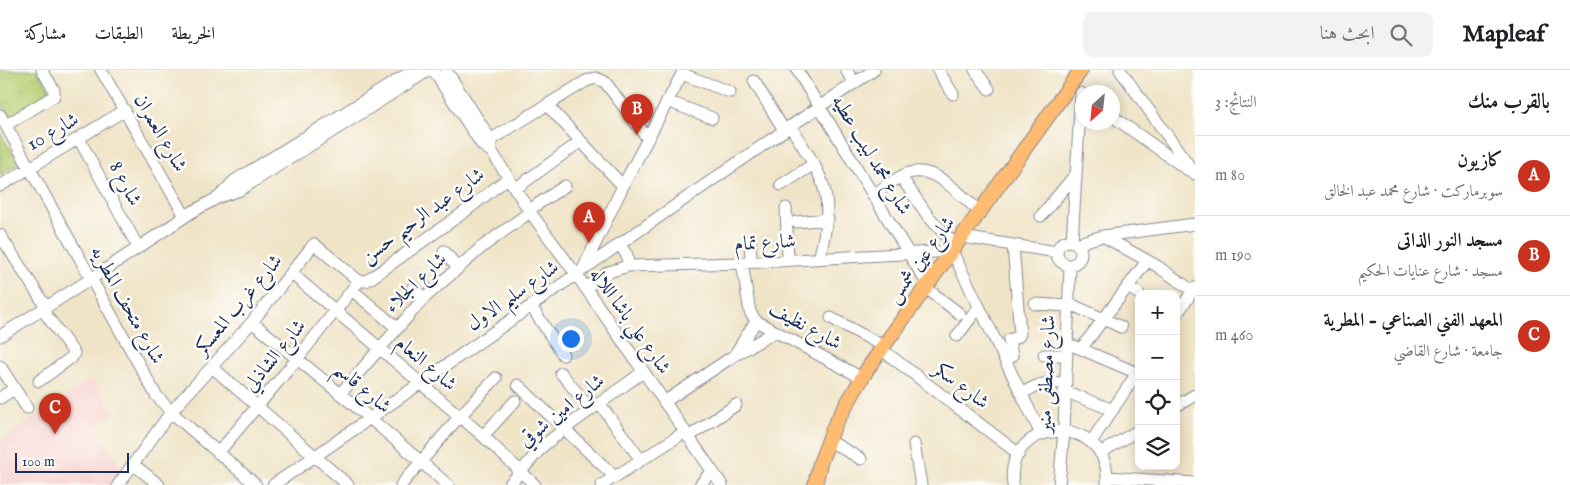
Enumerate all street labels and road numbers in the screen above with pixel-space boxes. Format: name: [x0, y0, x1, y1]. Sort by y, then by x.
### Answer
street label: شارع العمران: [124, 89, 192, 179]
street label: شارع محمد لبيب عطيه: [822, 90, 917, 222]
street label: شارع 10: [22, 107, 86, 160]
street label: شارع 8: [99, 157, 147, 212]
street label: شارع عبد الرحيم حسن: [356, 163, 493, 274]
street label: شارع عين شمس: [881, 211, 964, 311]
street label: شارع تمام: [734, 229, 797, 261]
street label: شارع متحف المطريه: [81, 241, 170, 371]
street label: شارع الجلاء: [379, 247, 455, 322]
street label: شارع غرب المعسكر: [188, 249, 292, 365]
street label: شارع سليم الاول: [462, 255, 568, 342]
street label: شارع علي باشا اللاله: [579, 263, 676, 383]
street label: شارع نظيف: [763, 296, 846, 360]
street label: شارع مصطفى منير: [1032, 314, 1066, 436]
street label: شارع الشاذلي: [238, 315, 315, 400]
street label: شارع النعام: [388, 331, 462, 400]
street label: شارع سكر: [924, 356, 994, 418]
street label: شارع قاسم: [324, 357, 396, 424]
street label: شارع امين شوقي: [514, 369, 613, 456]

